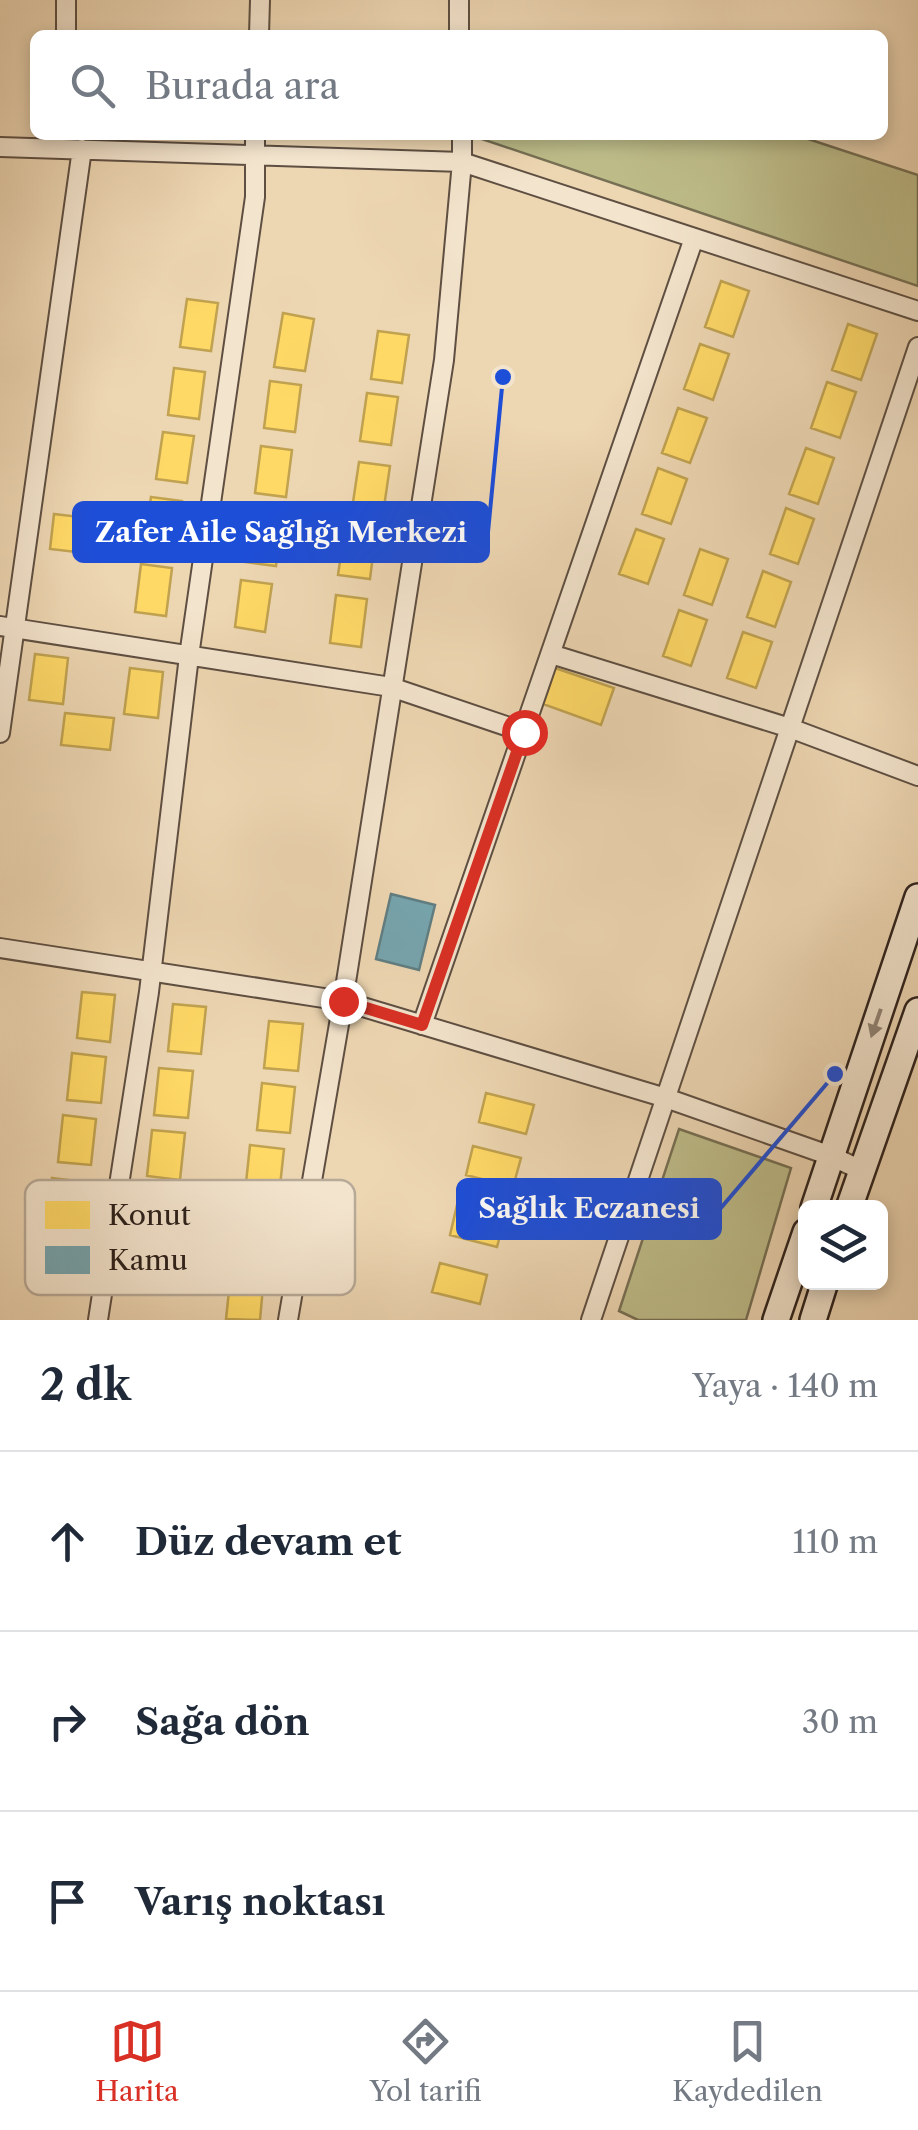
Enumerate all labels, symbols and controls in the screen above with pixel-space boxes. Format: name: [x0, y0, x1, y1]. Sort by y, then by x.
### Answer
search box: [30, 30, 888, 140]
icon: search: [65, 58, 120, 113]
text: Burada ara: [145, 62, 340, 109]
callout: Zafer Aile Sağlığı Merkezi: [74, 503, 488, 561]
text: Zafer Aile Sağlığı Merkezi: [95, 515, 467, 549]
route start: [502, 710, 548, 756]
route end: [321, 979, 367, 1025]
one-way arrow: [867, 1008, 882, 1038]
legend: [25, 1180, 355, 1295]
callout: Sağlık Eczanesi: [458, 1180, 720, 1238]
text: Sağlık Eczanesi: [478, 1191, 700, 1225]
text: Konut: [108, 1198, 191, 1232]
map controls: [798, 1200, 888, 1290]
button: layers: [798, 1200, 888, 1290]
text: Kamu: [108, 1243, 188, 1277]
text: 2 dk: [40, 1359, 131, 1411]
text: Yaya · 140 m: [692, 1366, 878, 1405]
icon: ahead: [40, 1514, 95, 1569]
text: Düz devam et: [135, 1518, 401, 1565]
text: 110 m: [792, 1522, 878, 1561]
icon: right: [40, 1694, 95, 1749]
text: Sağa dön: [135, 1698, 310, 1745]
text: 30 m: [802, 1702, 878, 1741]
icon: arrive: [40, 1874, 95, 1929]
text: Varış noktası: [135, 1878, 385, 1925]
tab: Harita: [95, 2014, 179, 2108]
tab: Yol tarifi: [369, 2014, 482, 2108]
tab: Kaydedilen: [672, 2014, 823, 2108]

